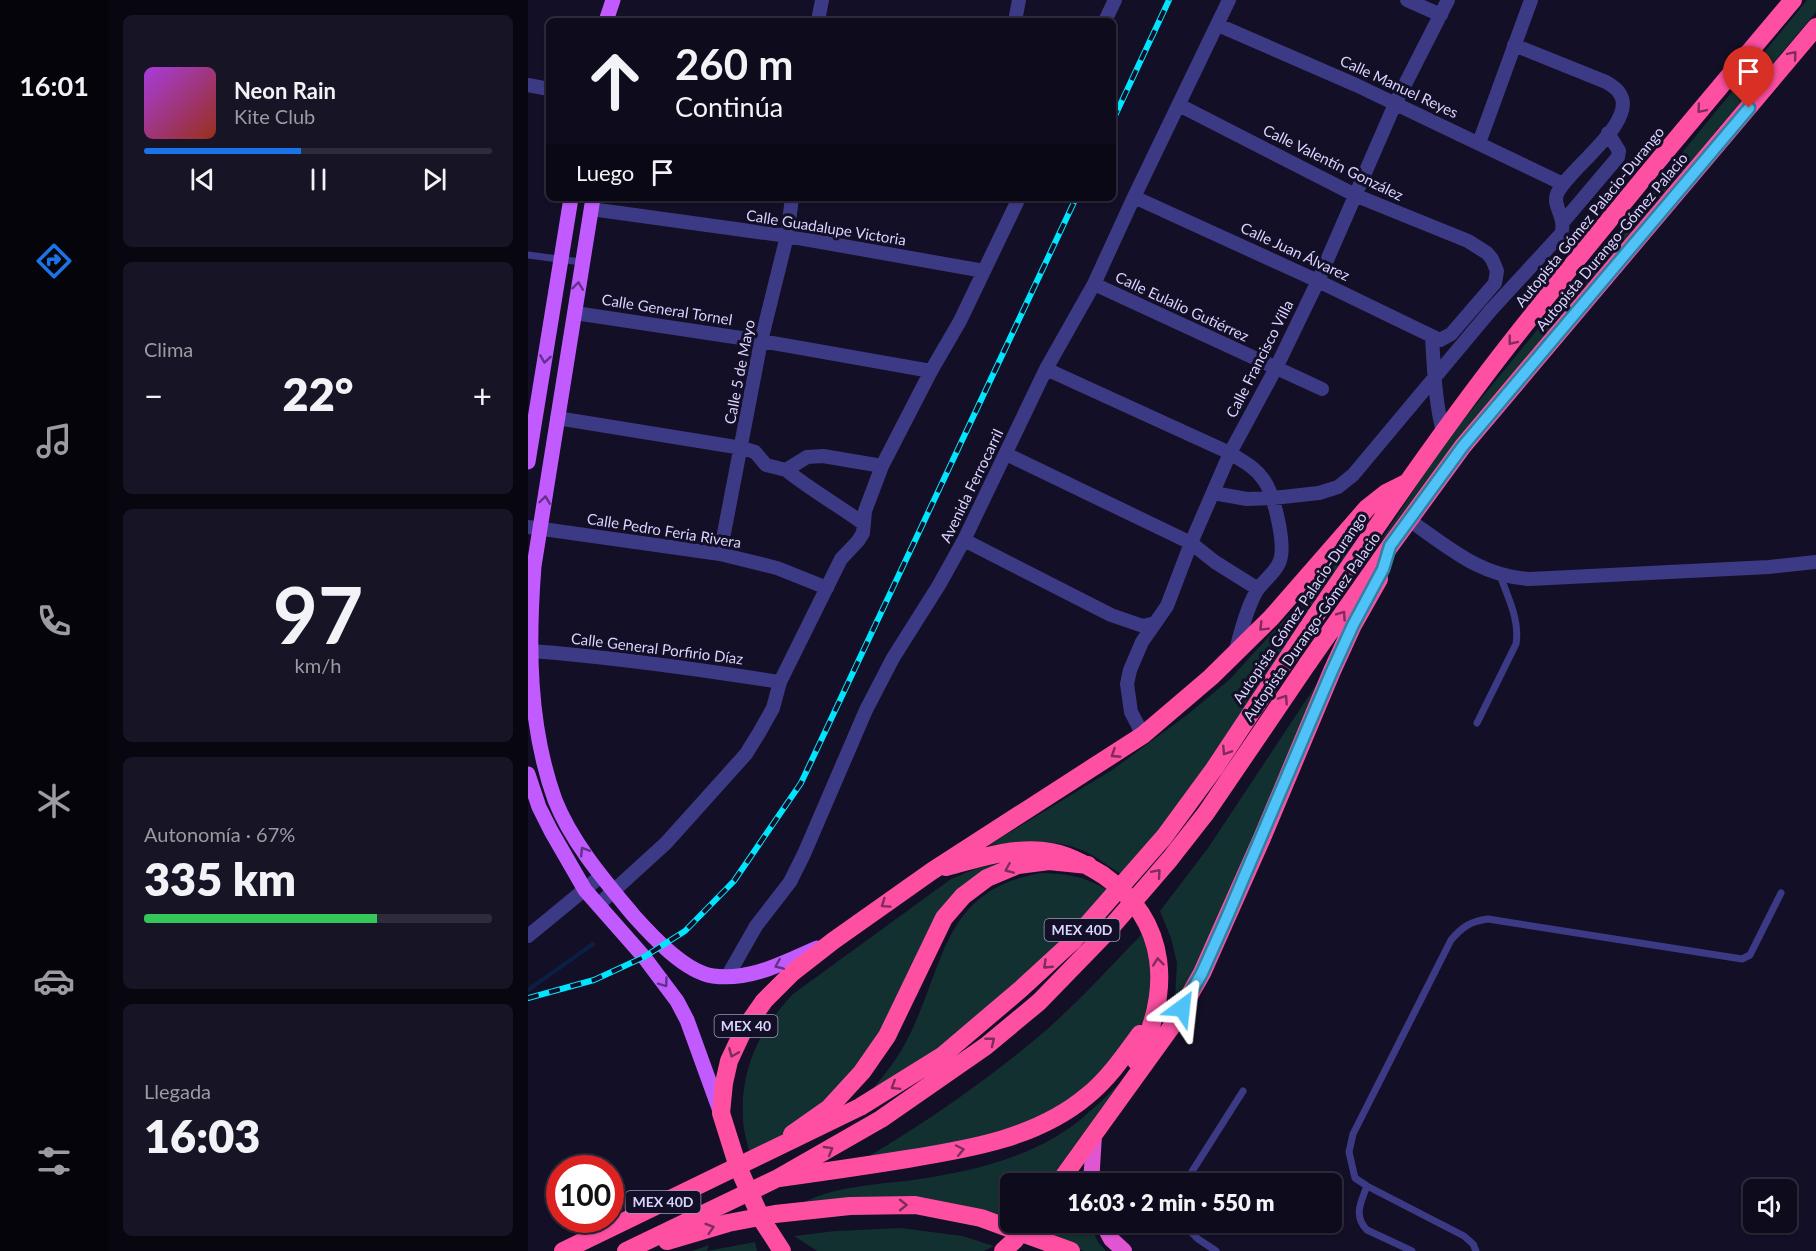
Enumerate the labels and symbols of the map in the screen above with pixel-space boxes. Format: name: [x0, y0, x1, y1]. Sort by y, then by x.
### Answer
pin: [1723, 46, 1774, 108]
one-way arrow: [1786, 50, 1797, 61]
street label: Calle Manuel Reyes: [1338, 51, 1461, 121]
one-way arrow: [1698, 102, 1709, 113]
street label: Calle Valentín González: [1260, 120, 1407, 204]
street label: Autopista Gómez Palacio-Durango: [1511, 123, 1668, 310]
street label: Autopista Durango-Gómez Palacio: [1531, 149, 1691, 334]
street label: Calle Guadalupe Victoria: [745, 205, 907, 249]
street label: Calle Juan Álvarez: [1238, 218, 1353, 284]
street label: Calle Eulalio Gutiérrez: [1113, 267, 1252, 345]
one-way arrow: [571, 282, 584, 291]
street label: Calle General Tornel: [601, 290, 734, 328]
street label: Calle Francisco Villa: [1222, 297, 1297, 420]
street label: Calle 5 de Mayo: [720, 318, 758, 426]
one-way arrow: [1508, 335, 1519, 346]
one-way arrow: [539, 354, 552, 364]
street label: Avenida Ferrocarril: [936, 426, 1006, 545]
one-way arrow: [538, 495, 550, 504]
street label: Autopista Gómez Palacio-Durango: [1228, 508, 1370, 706]
street label: Calle Pedro Feria Rivera: [586, 509, 743, 551]
street label: Autopista Durango-Gómez Palacio: [1239, 528, 1384, 724]
one-way arrow: [1335, 610, 1346, 621]
one-way arrow: [1259, 619, 1270, 630]
street label: Calle General Porfirio Díaz: [570, 629, 744, 668]
one-way arrow: [1277, 694, 1288, 705]
one-way arrow: [1221, 745, 1233, 755]
one-way arrow: [1111, 746, 1121, 758]
one-way arrow: [580, 847, 592, 857]
one-way arrow: [1005, 862, 1016, 874]
one-way arrow: [1150, 869, 1161, 880]
one-way arrow: [880, 897, 891, 908]
road number: MEX 40D: [1044, 919, 1120, 941]
one-way arrow: [774, 957, 785, 969]
one-way arrow: [1152, 957, 1165, 967]
one-way arrow: [1044, 958, 1054, 969]
position arrow: [1150, 976, 1214, 1040]
one-way arrow: [657, 977, 668, 988]
road number: MEX 40: [714, 1015, 778, 1037]
one-way arrow: [984, 1038, 995, 1049]
one-way arrow: [728, 1047, 740, 1058]
one-way arrow: [891, 1078, 901, 1090]
one-way arrow: [955, 1144, 965, 1157]
one-way arrow: [823, 1145, 833, 1157]
speed limit sign: 100: [546, 1155, 624, 1233]
road number: MEX 40D: [626, 1191, 700, 1213]
one-way arrow: [898, 1199, 907, 1211]
one-way arrow: [704, 1223, 715, 1235]

